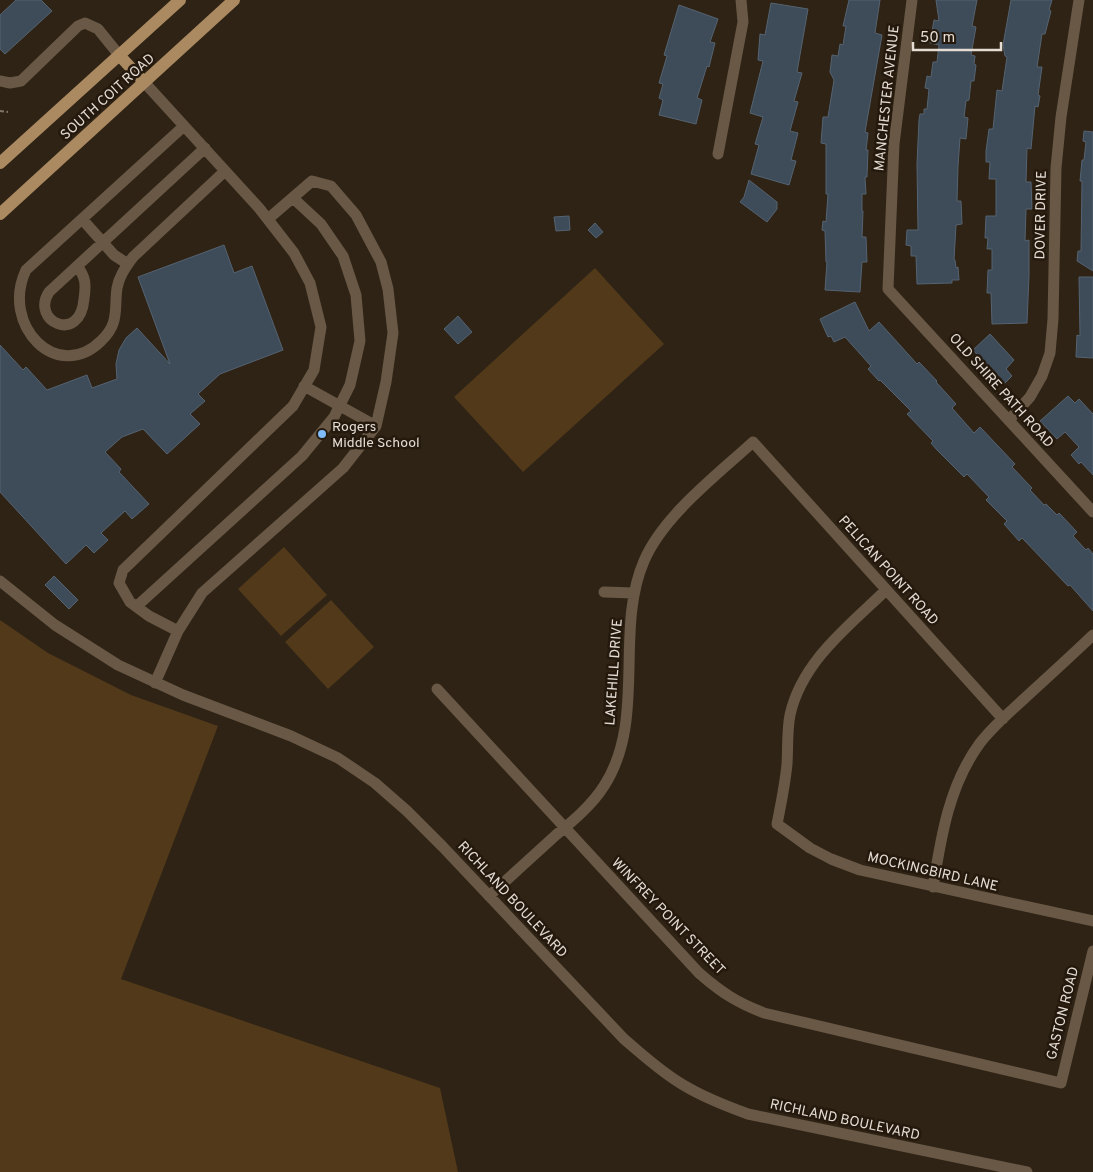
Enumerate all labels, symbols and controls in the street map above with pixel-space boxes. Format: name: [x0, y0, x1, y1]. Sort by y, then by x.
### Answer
scale bar: [913, 20, 1000, 52]
street label: MANCHESTER AVENUE: [871, 24, 904, 172]
text: 50 m: [920, 29, 955, 48]
street label: SOUTH COIT ROAD: [57, 50, 159, 144]
street label: DOVER DRIVE: [1032, 171, 1051, 260]
street label: OLD SHIRE PATH ROAD: [945, 330, 1057, 452]
place label: Rogers Middle School: [332, 419, 420, 452]
marker: Rogers Middle School: [316, 428, 328, 440]
street label: PELICAN POINT ROAD: [834, 513, 942, 629]
street label: LAKEHILL DRIVE: [602, 618, 627, 726]
street label: RICHLAND BOULEVARD: [454, 838, 570, 962]
street label: MOCKINGBIRD LANE: [866, 849, 1000, 896]
street label: WINFREY POINT STREET: [607, 855, 728, 979]
street label: GASTON ROAD: [1044, 965, 1083, 1062]
street label: RICHLAND BOULEVARD: [768, 1096, 921, 1145]

